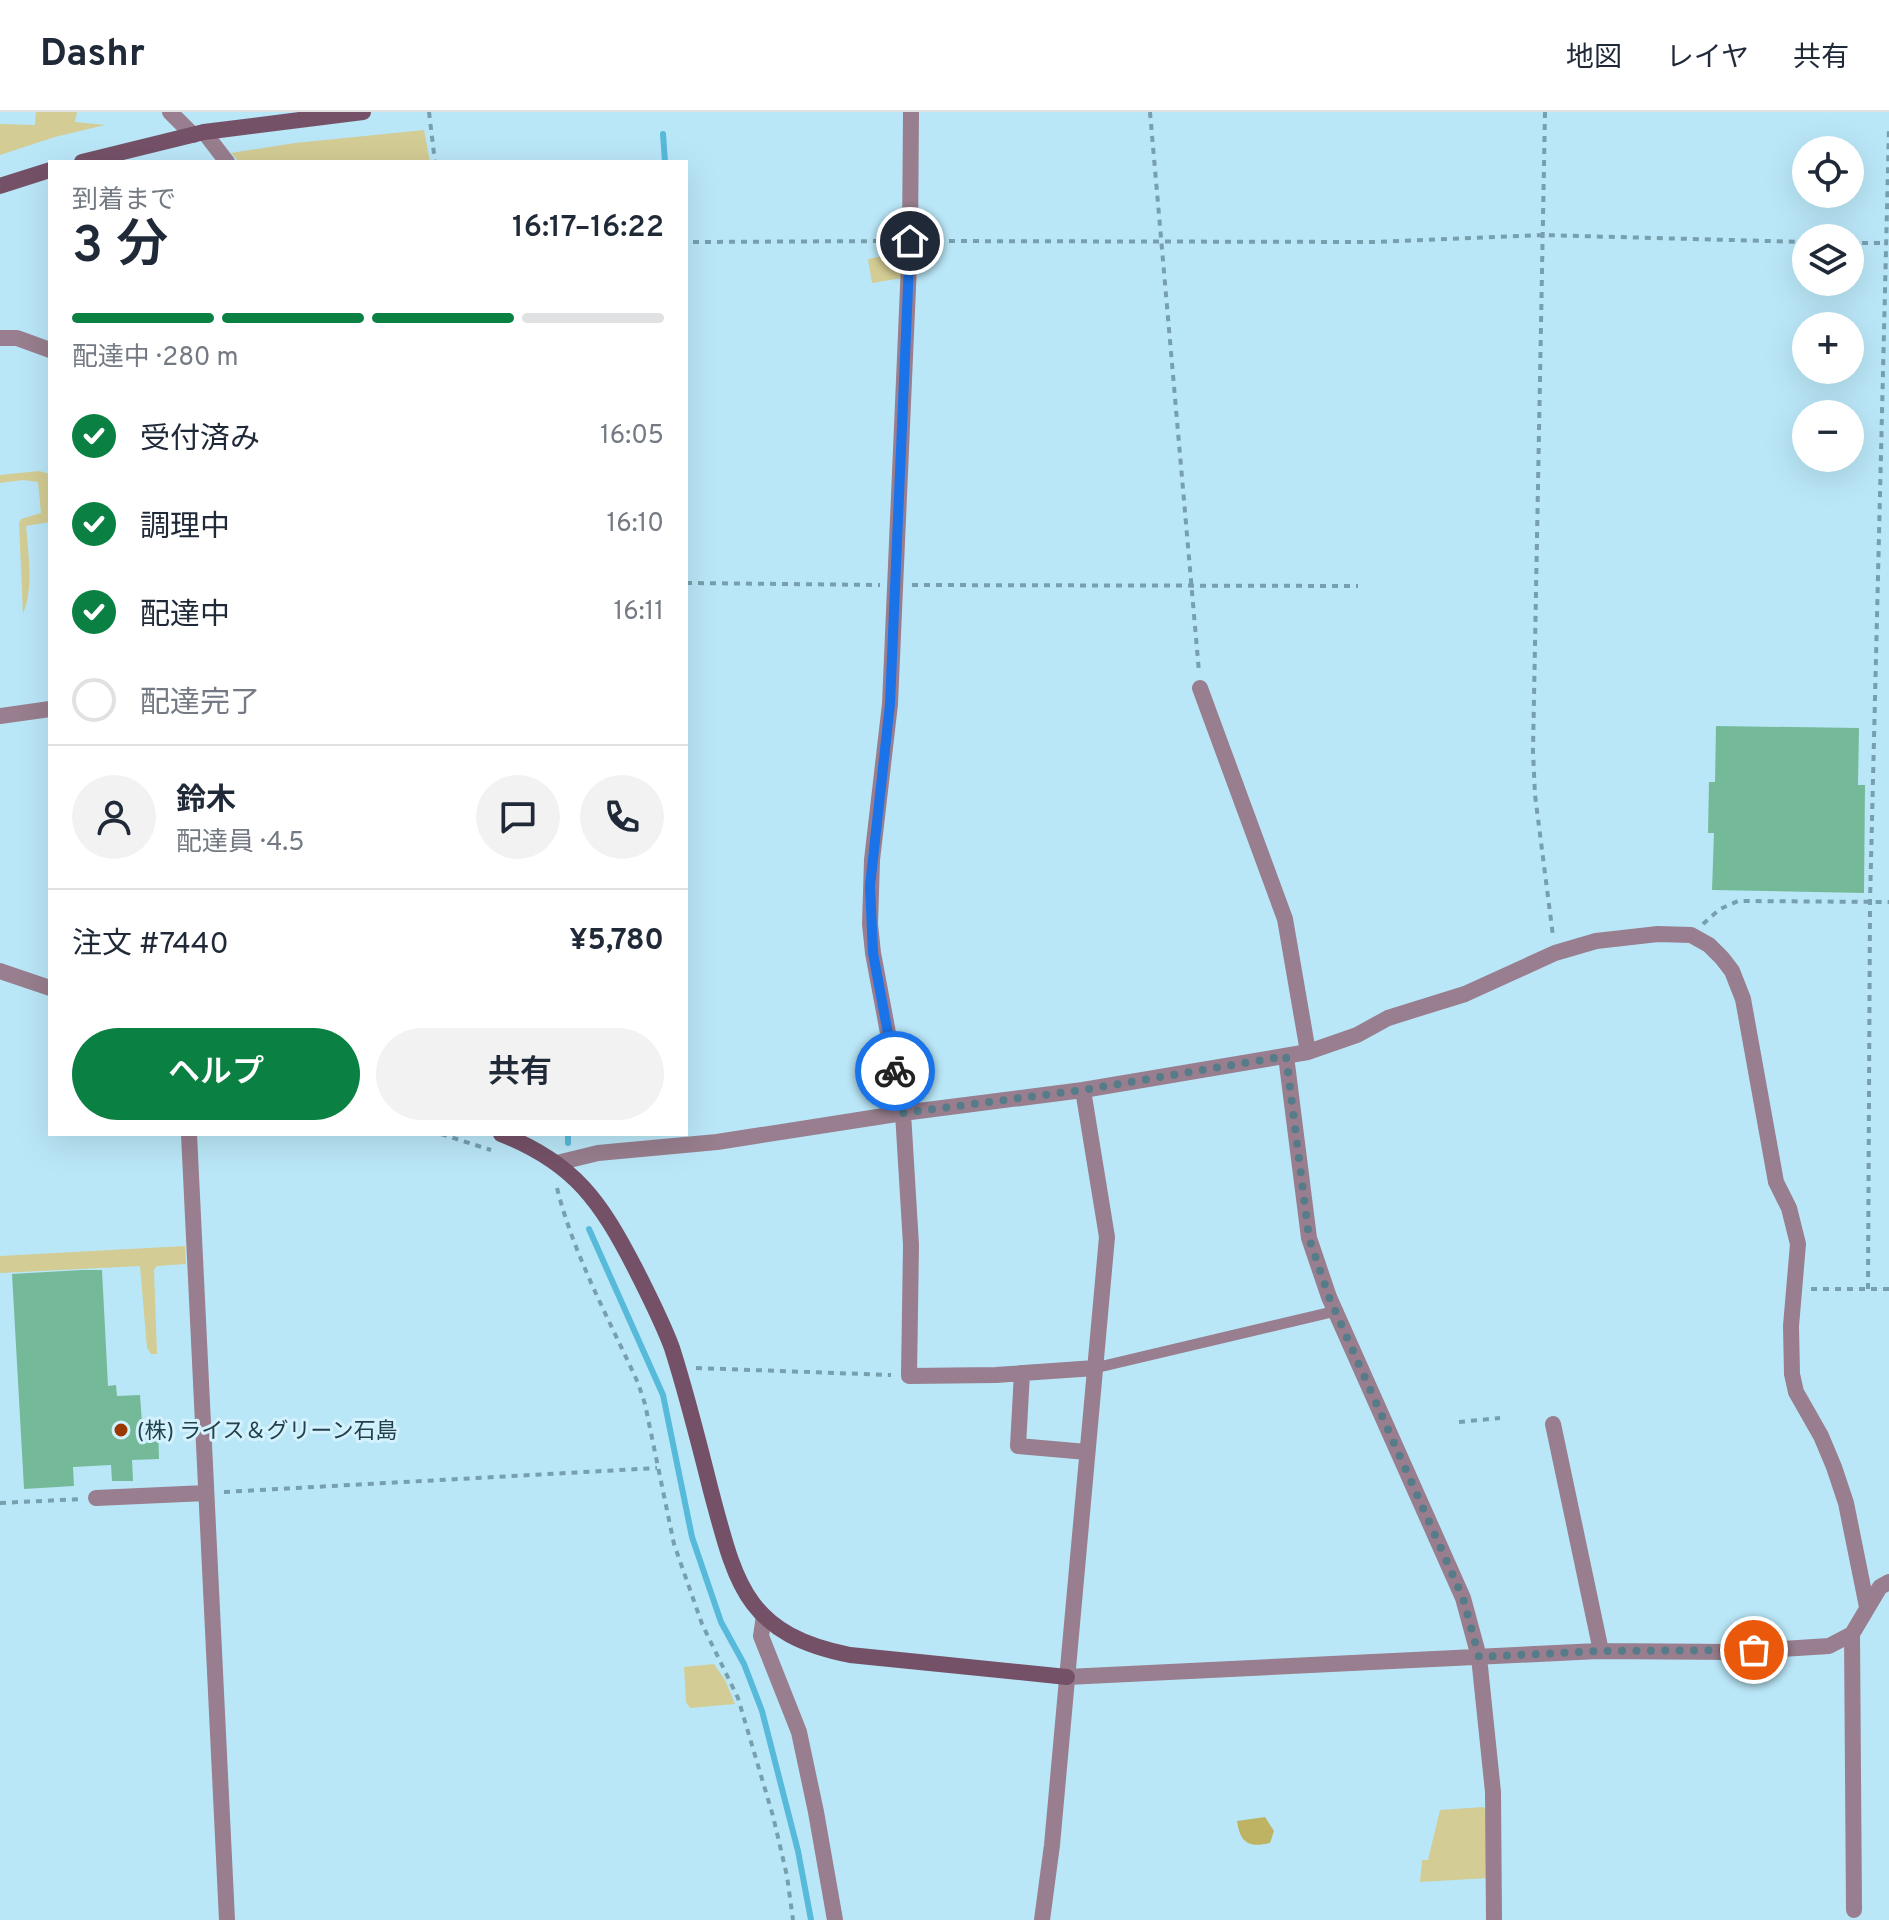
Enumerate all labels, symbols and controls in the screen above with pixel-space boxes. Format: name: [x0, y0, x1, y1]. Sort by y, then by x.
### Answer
text: Dashr: [40, 31, 145, 80]
text: 地図: [1566, 41, 1622, 77]
text: レイヤ: [1666, 41, 1749, 77]
text: 共有: [1793, 41, 1849, 77]
map controls: [1792, 136, 1864, 472]
button: locate: [1792, 136, 1864, 208]
text: 到着まで: [72, 185, 176, 218]
pin: [876, 207, 944, 275]
text: 16:17–16:22: [512, 210, 664, 247]
text: 3 分: [72, 215, 168, 281]
icon: home: [888, 219, 932, 263]
button: layers: [1792, 224, 1864, 296]
button: +: [1792, 312, 1864, 384]
text: 配達中 · 280 m: [72, 342, 239, 375]
button: −: [1792, 400, 1864, 472]
icon: check: [72, 414, 116, 458]
text: 16:05: [600, 420, 664, 453]
text: 受付済み: [140, 422, 260, 459]
icon: check: [72, 502, 116, 546]
text: 16:10: [607, 508, 664, 541]
text: 調理中: [140, 510, 230, 547]
icon: check: [72, 590, 116, 634]
text: 16:11: [614, 596, 664, 629]
text: 配達中: [140, 598, 230, 635]
text: 配達完了: [140, 686, 260, 723]
button: person: [72, 775, 156, 859]
button: chat: [476, 775, 560, 859]
button: phone: [580, 775, 664, 859]
text: 鈴木: [176, 783, 236, 820]
text: 配達員 · 4.5: [176, 827, 304, 860]
text: ¥5,780: [569, 923, 664, 960]
text: 注文 #7440: [72, 927, 229, 964]
button: ヘルプ: [72, 1028, 360, 1120]
button: 共有: [376, 1028, 664, 1120]
courier: [855, 1031, 935, 1111]
icon: bike: [873, 1049, 917, 1093]
place label: (株) ライス＆グリーン石島: [137, 1419, 398, 1446]
marker: (株) ライス＆グリーン石島: [112, 1421, 130, 1439]
pin: [1720, 1616, 1788, 1684]
icon: bag: [1732, 1628, 1776, 1672]

